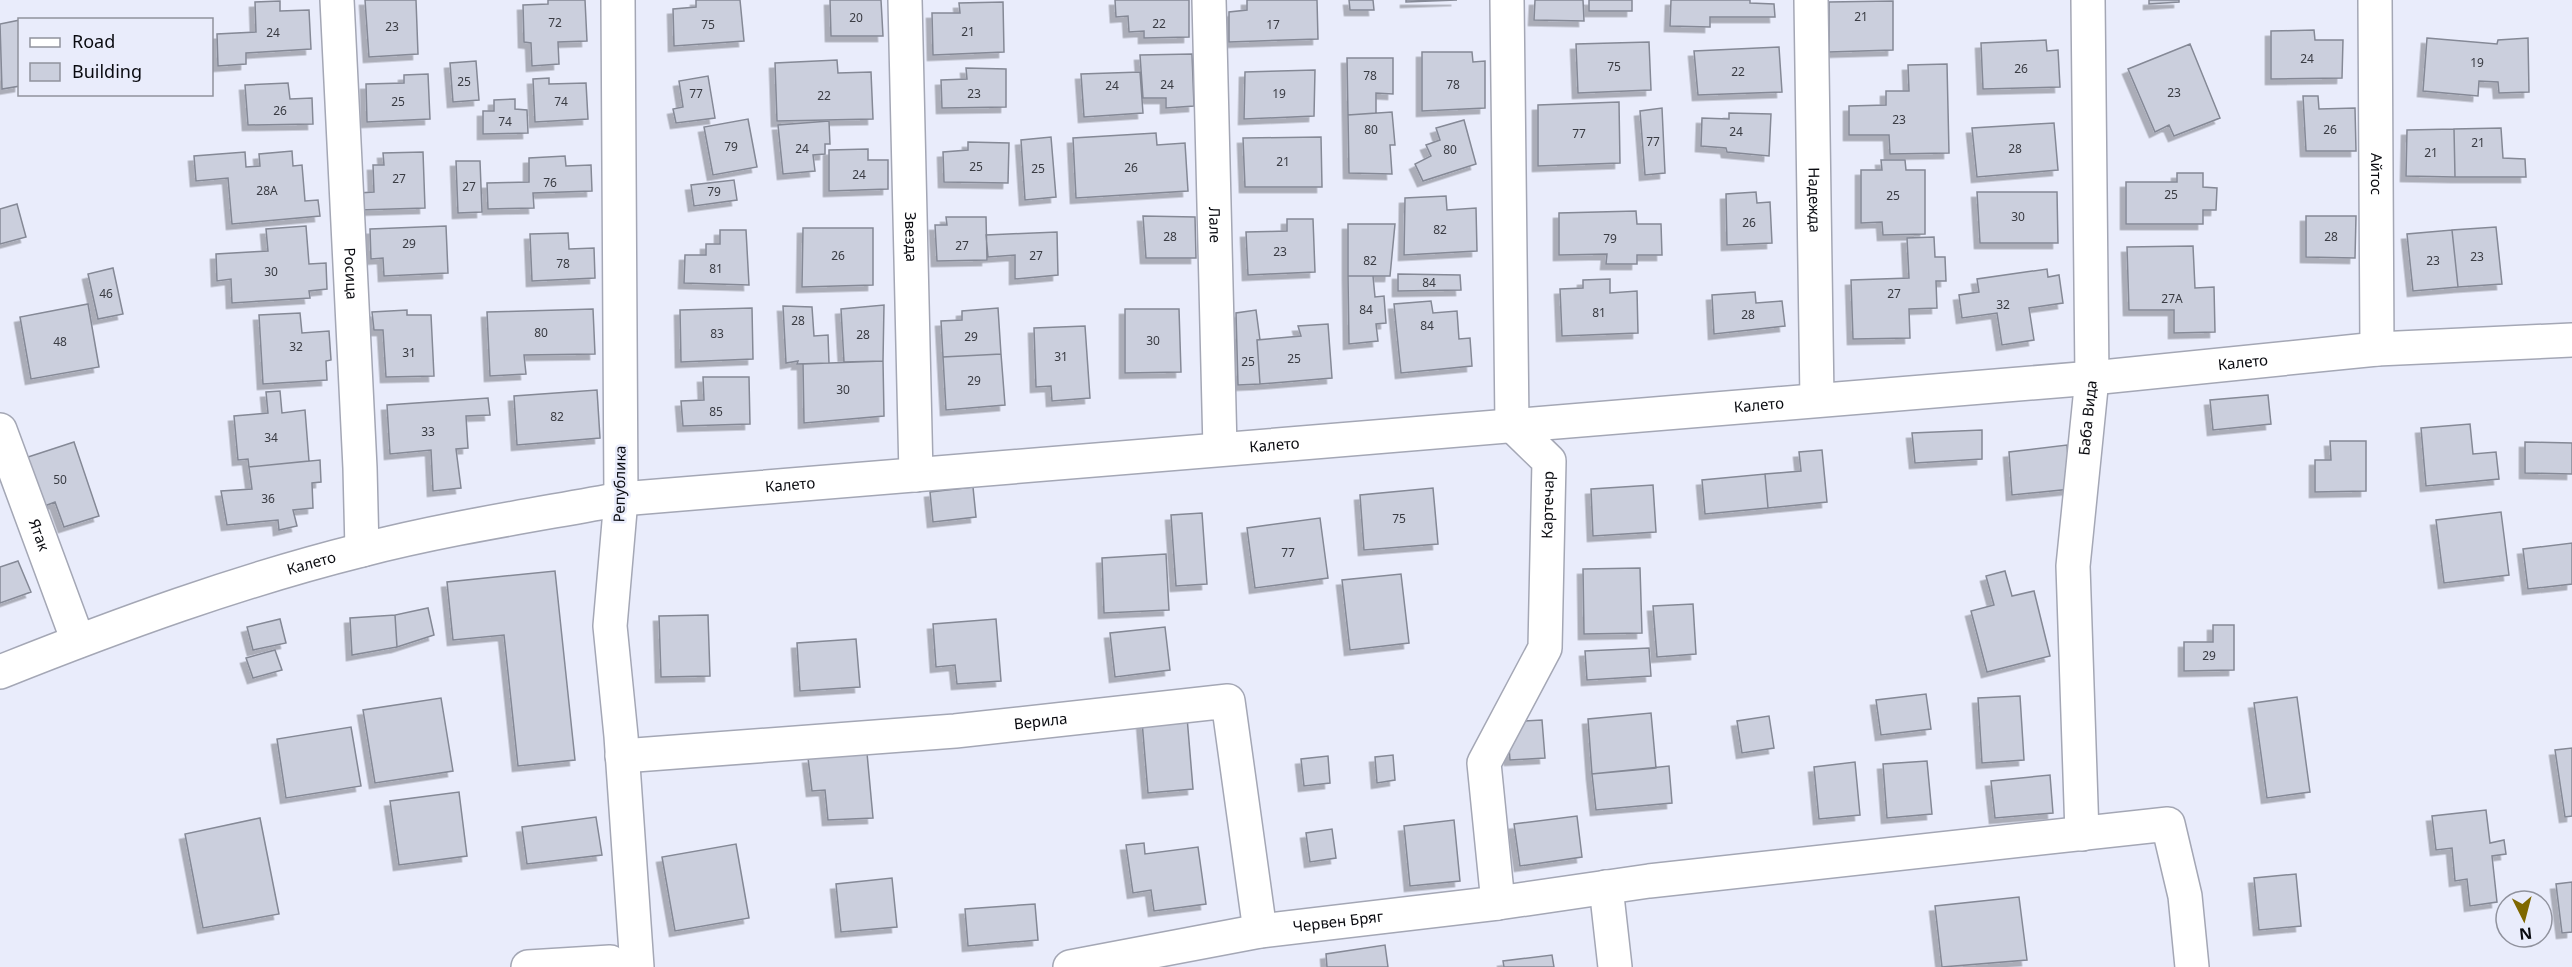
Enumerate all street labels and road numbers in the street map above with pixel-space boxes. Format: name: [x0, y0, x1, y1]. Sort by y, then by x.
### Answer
street label: Айтос: [2367, 153, 2387, 195]
street label: Надежда: [1805, 167, 1825, 233]
street label: Лале: [1205, 207, 1226, 243]
street label: Звезда: [901, 212, 922, 262]
street label: Росица: [340, 247, 363, 300]
street label: Калето: [2217, 349, 2269, 374]
street label: Баба Вида: [2073, 379, 2101, 456]
street label: Калето: [1733, 392, 1785, 416]
street label: Калето: [1249, 432, 1300, 456]
street label: Република: [608, 445, 630, 523]
street label: Картечар: [1536, 471, 1558, 539]
street label: Калето: [764, 472, 816, 496]
street label: Ятак: [25, 516, 55, 554]
street label: Калето: [284, 546, 338, 579]
street label: Верила: [1013, 708, 1068, 733]
street label: Червен Бряг: [1292, 906, 1385, 936]

